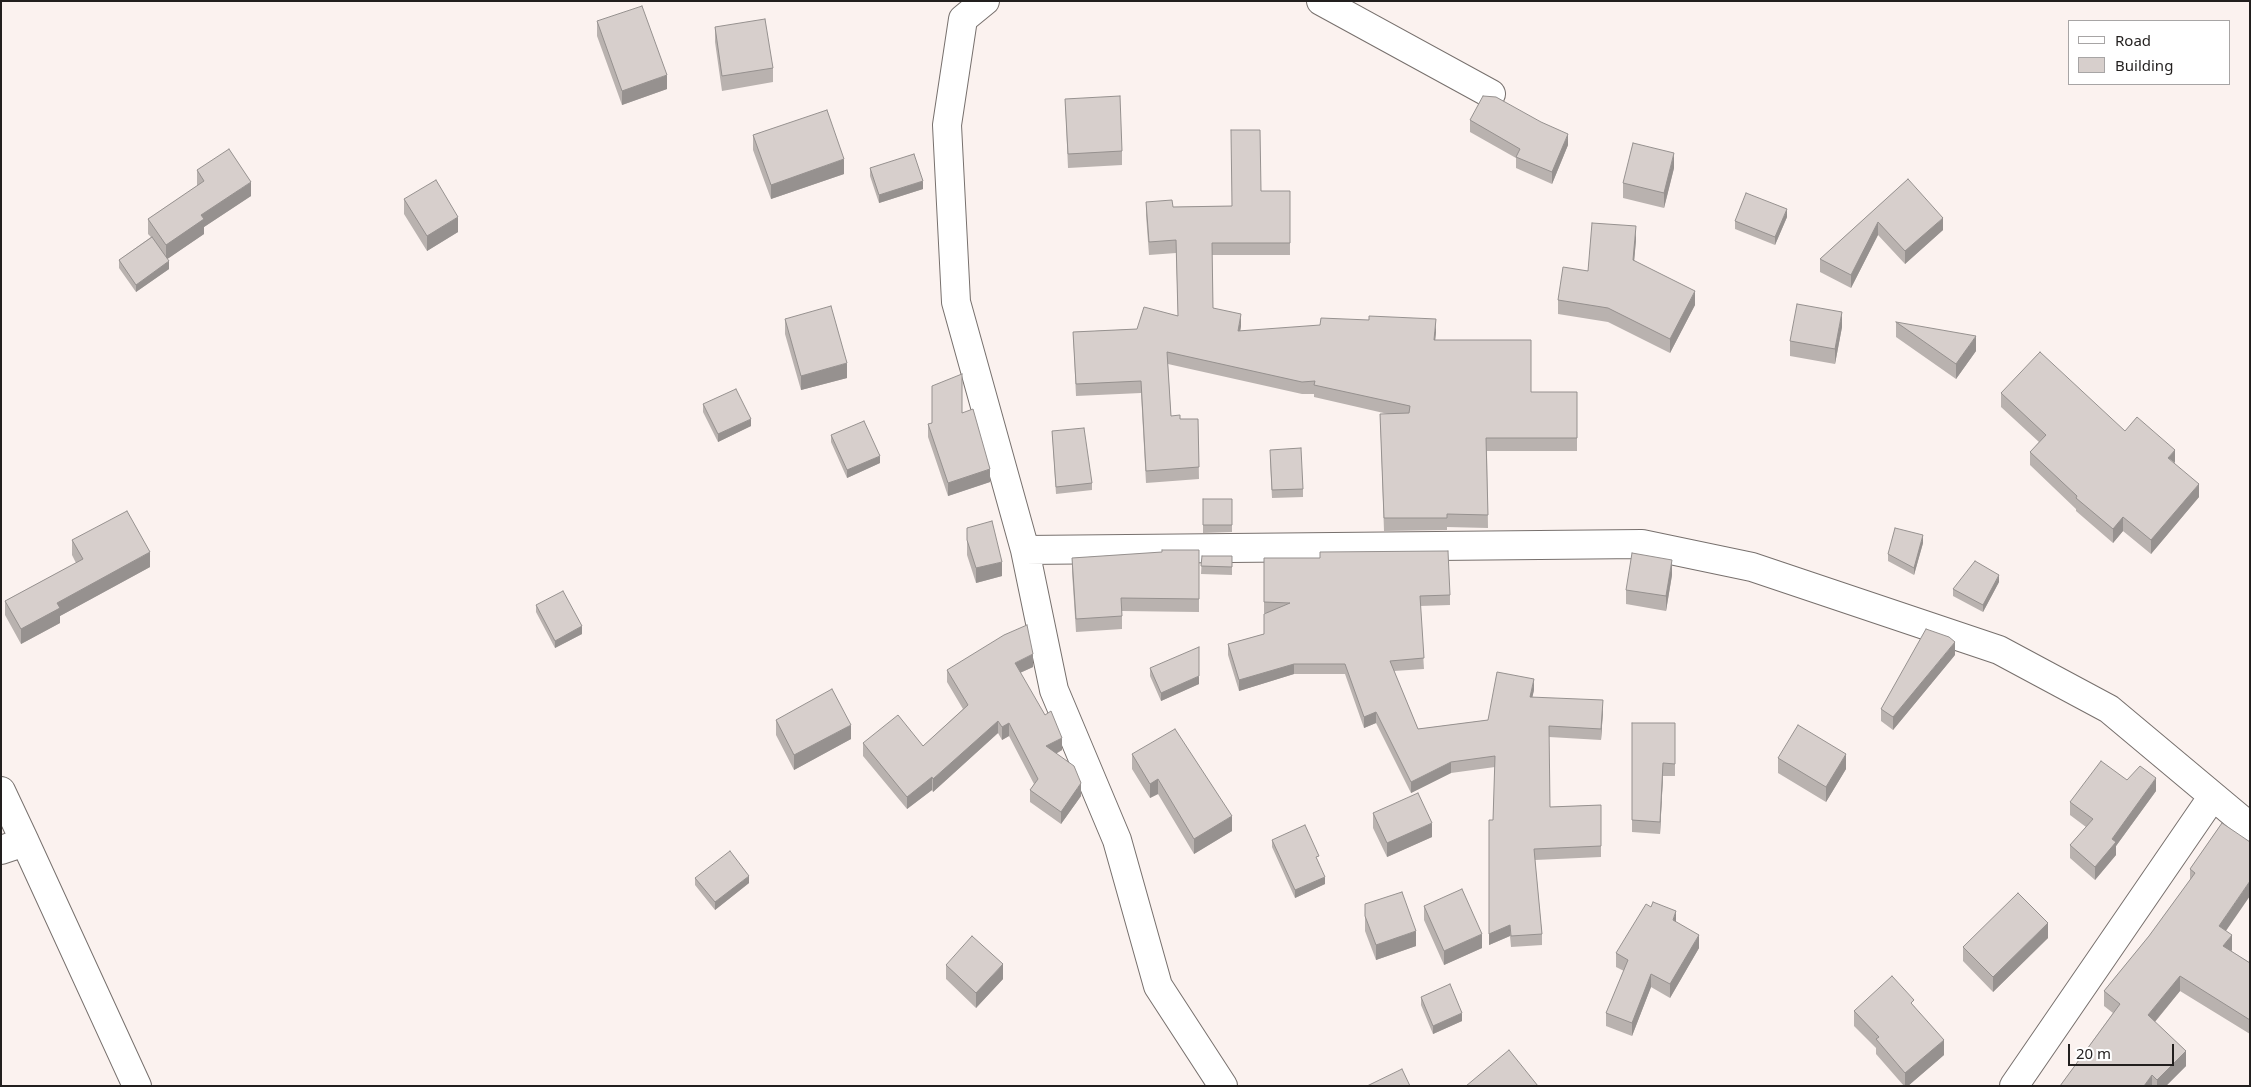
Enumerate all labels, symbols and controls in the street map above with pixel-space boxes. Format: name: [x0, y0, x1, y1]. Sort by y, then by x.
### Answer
legend: [2068, 20, 2231, 85]
text: Road: [2115, 30, 2151, 50]
text: Building: [2115, 55, 2173, 75]
scale bar: [2071, 1034, 2177, 1066]
text: 20 m: [2076, 1043, 2111, 1063]

